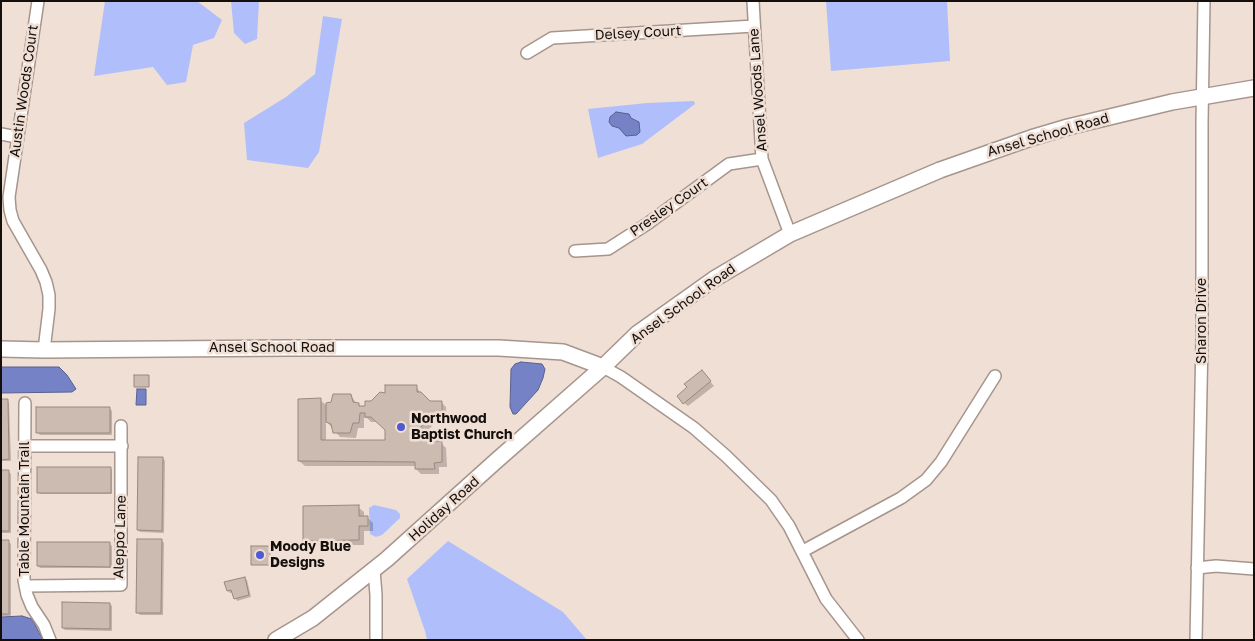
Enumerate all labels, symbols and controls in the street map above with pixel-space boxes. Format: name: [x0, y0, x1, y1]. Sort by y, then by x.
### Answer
street label: Delsey Court: [594, 22, 682, 44]
street label: Austin Woods Court: [6, 24, 42, 158]
street label: Ansel Woods Lane: [745, 28, 771, 152]
street label: Ansel School Road: [985, 110, 1111, 160]
street label: Presley Court: [627, 174, 711, 240]
street label: Ansel School Road: [627, 260, 739, 348]
street label: Sharon Drive: [1194, 278, 1210, 364]
street label: Ansel School Road: [209, 340, 335, 356]
place label: Northwood Baptist Church: [411, 411, 512, 444]
marker: Northwood Baptist Church: [395, 421, 407, 433]
street label: Table Mountain Trail: [17, 441, 33, 577]
street label: Holiday Road: [405, 473, 483, 545]
street label: Aleppo Lane: [110, 495, 130, 579]
place label: Moody Blue Designs: [270, 539, 351, 572]
marker: Moody Blue Designs: [254, 549, 266, 561]

